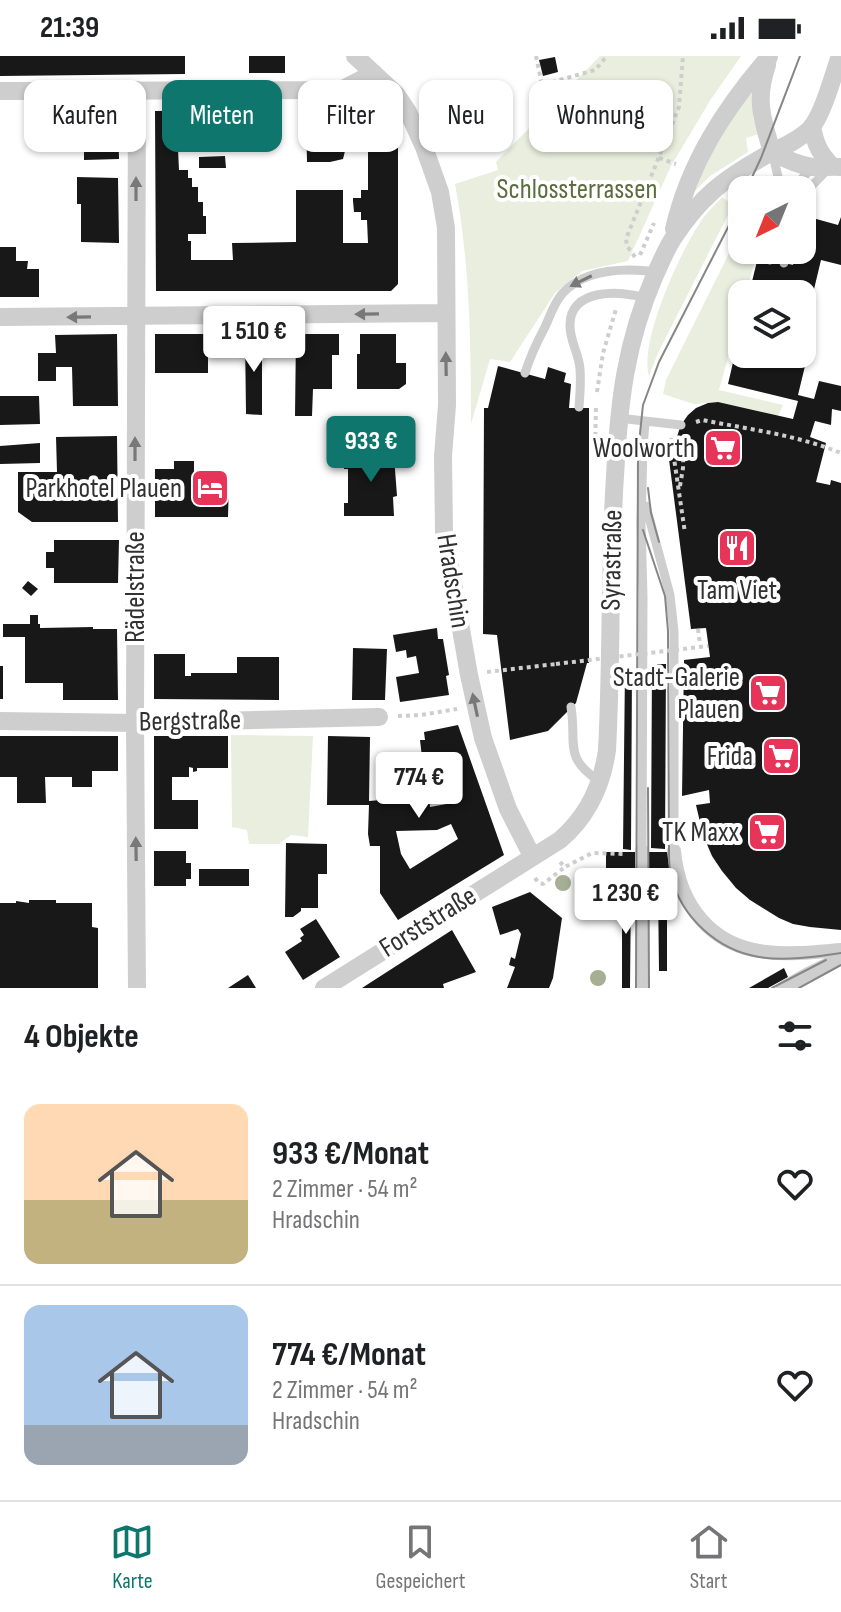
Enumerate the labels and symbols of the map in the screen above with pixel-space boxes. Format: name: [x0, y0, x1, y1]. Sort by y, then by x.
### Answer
park label: Schlossterrassen: [497, 173, 657, 206]
one-way arrow: [130, 176, 142, 201]
north arrow: [728, 176, 816, 264]
one-way arrow: [570, 275, 593, 288]
pin: 1 510 €: [180, 306, 328, 374]
one-way arrow: [354, 307, 379, 320]
one-way arrow: [66, 310, 91, 323]
one-way arrow: [440, 351, 452, 376]
pin: 933 €: [315, 416, 427, 484]
supermarket icon: Woolworth: [702, 427, 744, 469]
place label: Woolworth: [593, 432, 695, 465]
one-way arrow: [129, 436, 141, 461]
hotel icon: Parkhotel Plauen: [189, 467, 231, 509]
place label: Parkhotel Plauen: [25, 472, 182, 505]
street label: Syrastraße: [595, 509, 629, 611]
restaurant icon: Tam Viet: [716, 527, 758, 569]
street label: Rädelstraße: [119, 531, 152, 643]
street label: Hradschin: [429, 532, 477, 630]
place label: Tam Viet: [697, 574, 777, 607]
place label: Stadt-Galerie Plauen: [613, 661, 740, 726]
supermarket icon: Stadt-Galerie Plauen: [747, 672, 789, 714]
one-way arrow: [468, 693, 481, 718]
street label: Bergstraße: [139, 704, 241, 738]
supermarket icon: Frida: [760, 735, 802, 777]
place label: Frida: [707, 740, 753, 773]
pin: 774 €: [363, 752, 475, 820]
supermarket icon: TK Maxx: [746, 811, 788, 853]
place label: TK Maxx: [662, 816, 739, 849]
one-way arrow: [130, 836, 142, 861]
pin: 1 230 €: [552, 868, 700, 936]
street label: Forststraße: [374, 879, 482, 965]

